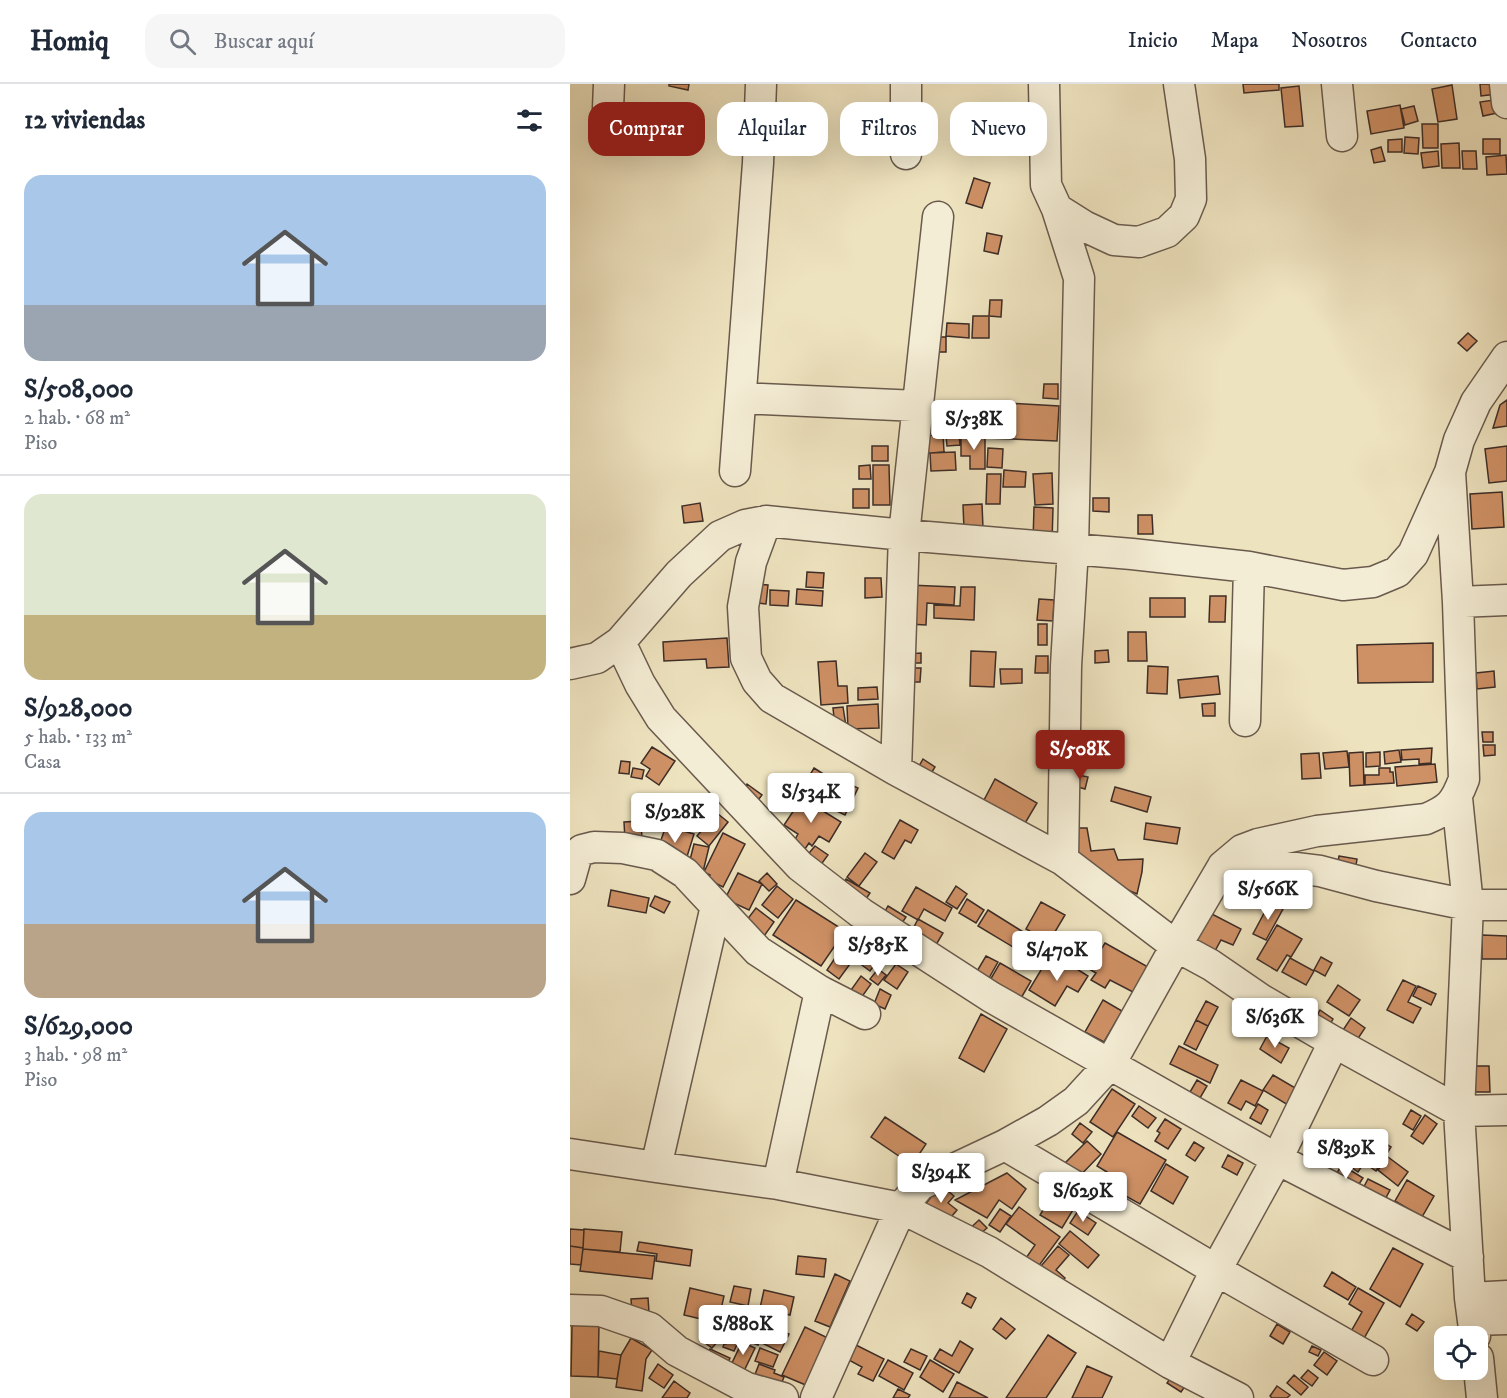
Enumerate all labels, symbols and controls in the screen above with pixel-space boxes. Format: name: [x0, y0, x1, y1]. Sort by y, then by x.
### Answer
search box: [145, 14, 565, 68]
text: Homiq: [30, 24, 109, 59]
icon: search: [166, 25, 199, 58]
text: Buscar aquí: [214, 28, 314, 55]
text: Inicio: [1128, 28, 1178, 54]
text: Mapa: [1211, 28, 1258, 54]
text: Nosotros: [1291, 28, 1367, 54]
text: Contacto: [1400, 28, 1477, 54]
chip: Comprar: [588, 102, 705, 156]
chip: Alquilar: [717, 102, 828, 156]
chip: Filtros: [840, 102, 938, 156]
chip: Nuevo: [950, 102, 1047, 156]
text: 12 viviendas: [24, 104, 145, 137]
icon: filters: [513, 104, 546, 137]
icon: home: [231, 214, 339, 322]
text: S/508,000: [24, 373, 134, 406]
pin: S/538K: [925, 400, 1023, 451]
text: 2 hab. · 68 m²: [24, 406, 130, 431]
text: S/538K: [945, 407, 1003, 432]
text: Piso: [24, 431, 57, 456]
icon: home: [231, 533, 339, 641]
text: S/928,000: [24, 692, 132, 725]
text: 5 hab. · 133 m²: [24, 725, 132, 750]
pin: S/508K: [1031, 730, 1129, 781]
text: S/508K: [1050, 737, 1110, 762]
text: Casa: [24, 750, 61, 775]
pin: S/534K: [762, 773, 860, 824]
text: S/534K: [782, 780, 840, 805]
pin: S/928K: [626, 793, 724, 844]
text: S/928K: [645, 800, 705, 825]
icon: home: [231, 851, 339, 959]
pin: S/566K: [1219, 870, 1317, 921]
text: S/566K: [1238, 877, 1298, 902]
pin: S/585K: [829, 926, 927, 977]
pin: S/470K: [1008, 931, 1106, 982]
text: S/585K: [848, 933, 908, 958]
text: S/470K: [1026, 938, 1088, 963]
pin: S/636K: [1226, 998, 1324, 1049]
text: S/636K: [1246, 1005, 1304, 1030]
text: S/629,000: [24, 1010, 133, 1043]
text: 3 hab. · 98 m²: [24, 1043, 127, 1068]
text: Piso: [24, 1068, 57, 1093]
pin: S/839K: [1297, 1129, 1395, 1180]
text: S/839K: [1317, 1136, 1375, 1161]
pin: S/394K: [892, 1153, 990, 1204]
text: S/394K: [912, 1160, 970, 1185]
pin: S/629K: [1034, 1172, 1132, 1223]
text: S/629K: [1053, 1179, 1113, 1204]
pin: S/880K: [694, 1305, 792, 1356]
text: S/880K: [713, 1312, 773, 1337]
map controls: [1434, 1326, 1488, 1380]
button: locate: [1434, 1326, 1488, 1380]

